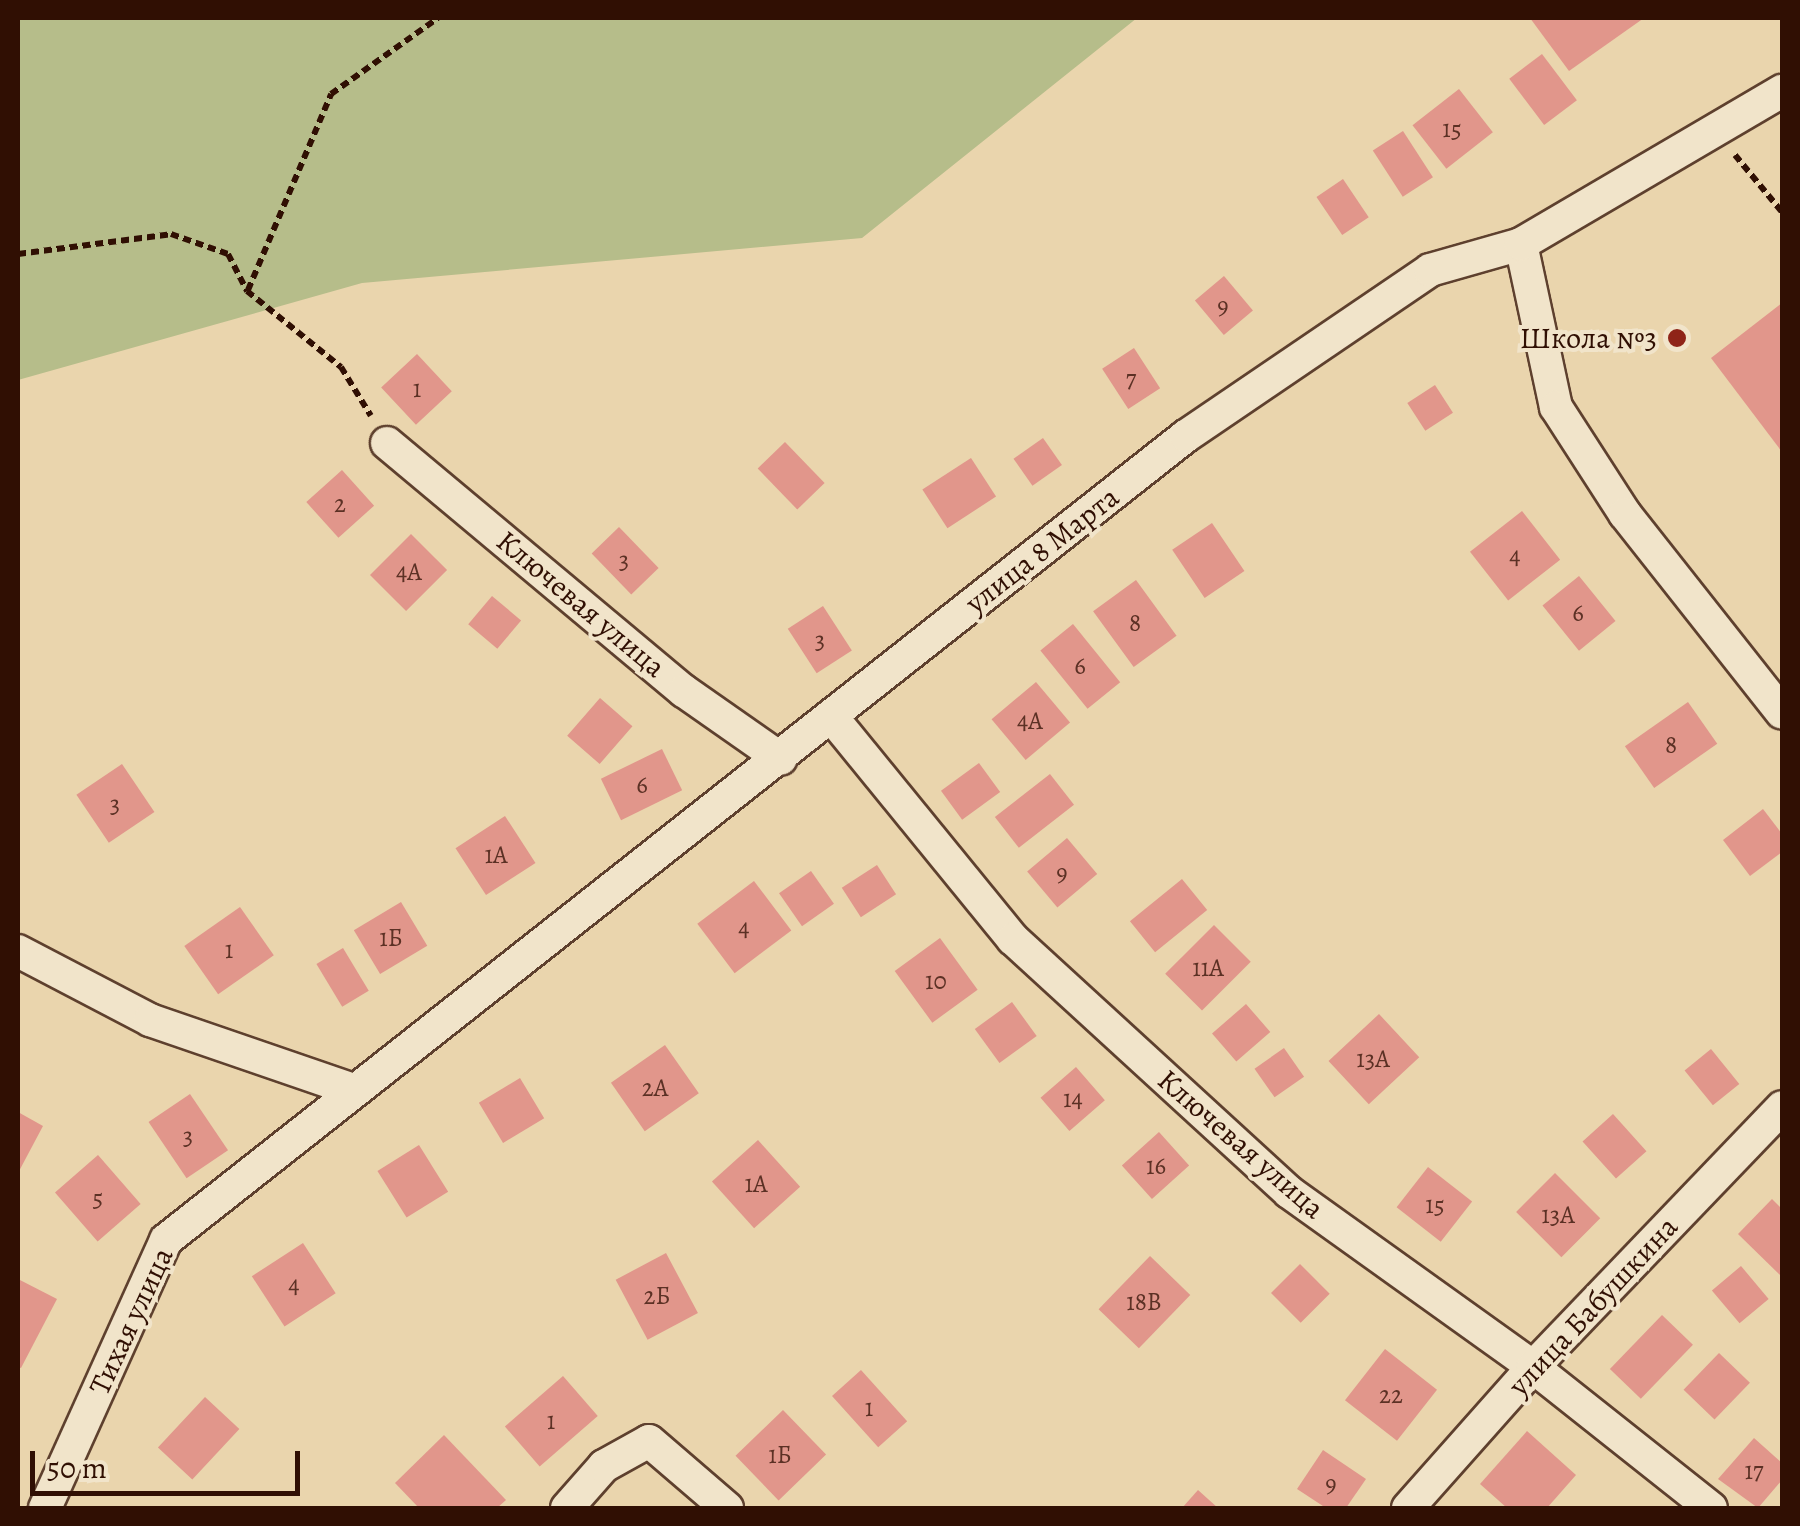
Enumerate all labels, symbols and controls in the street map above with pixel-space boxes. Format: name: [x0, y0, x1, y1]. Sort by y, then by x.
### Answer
house number: 15: [1442, 114, 1462, 144]
house number: 9: [1217, 291, 1229, 321]
place label: Школа №3: [1519, 320, 1657, 356]
marker: Школа №3: [1666, 327, 1688, 349]
house number: 7: [1126, 364, 1136, 394]
house number: 1: [413, 374, 421, 404]
street label: улица 8 Марта: [958, 479, 1126, 621]
house number: 2: [334, 489, 346, 519]
street label: Ключевая улица: [489, 523, 673, 685]
house number: 4: [1509, 541, 1521, 571]
house number: 3: [619, 545, 629, 575]
house number: 4А: [396, 557, 422, 587]
house number: 6: [1572, 598, 1584, 628]
house number: 8: [1129, 608, 1141, 638]
house number: 3: [815, 625, 825, 655]
house number: 6: [1074, 651, 1086, 681]
house number: 4А: [1017, 706, 1043, 736]
house number: 8: [1665, 730, 1677, 760]
house number: 6: [636, 770, 648, 800]
house number: 3: [110, 789, 120, 819]
house number: 1А: [484, 840, 508, 870]
house number: 9: [1056, 858, 1068, 888]
house number: 4: [738, 913, 750, 943]
house number: 1Б: [379, 923, 403, 953]
house number: 1: [225, 935, 233, 965]
house number: 11А: [1192, 953, 1224, 983]
house number: 10: [925, 966, 947, 996]
house number: 13А: [1356, 1044, 1390, 1074]
street label: Ключевая улица: [1150, 1062, 1332, 1226]
house number: 2А: [642, 1073, 668, 1103]
house number: 14: [1063, 1084, 1083, 1114]
house number: 3: [183, 1121, 193, 1151]
house number: 16: [1146, 1151, 1166, 1181]
house number: 1А: [744, 1169, 768, 1199]
house number: 5: [93, 1183, 103, 1213]
house number: 15: [1425, 1190, 1445, 1220]
house number: 13А: [1541, 1200, 1575, 1230]
street label: улица Бабушкина: [1501, 1209, 1685, 1403]
street label: Тихая улица: [81, 1242, 181, 1400]
house number: 4: [288, 1270, 300, 1300]
house number: 2Б: [644, 1281, 670, 1311]
house number: 18В: [1126, 1287, 1162, 1317]
house number: 22: [1379, 1380, 1403, 1410]
house number: 1: [865, 1393, 873, 1423]
house number: 1: [547, 1406, 555, 1436]
scale bar: [35, 1431, 305, 1493]
house number: 1Б: [768, 1440, 792, 1470]
text: 50 m: [47, 1448, 107, 1488]
house number: 17: [1744, 1456, 1764, 1486]
house number: 9: [1325, 1469, 1337, 1499]

